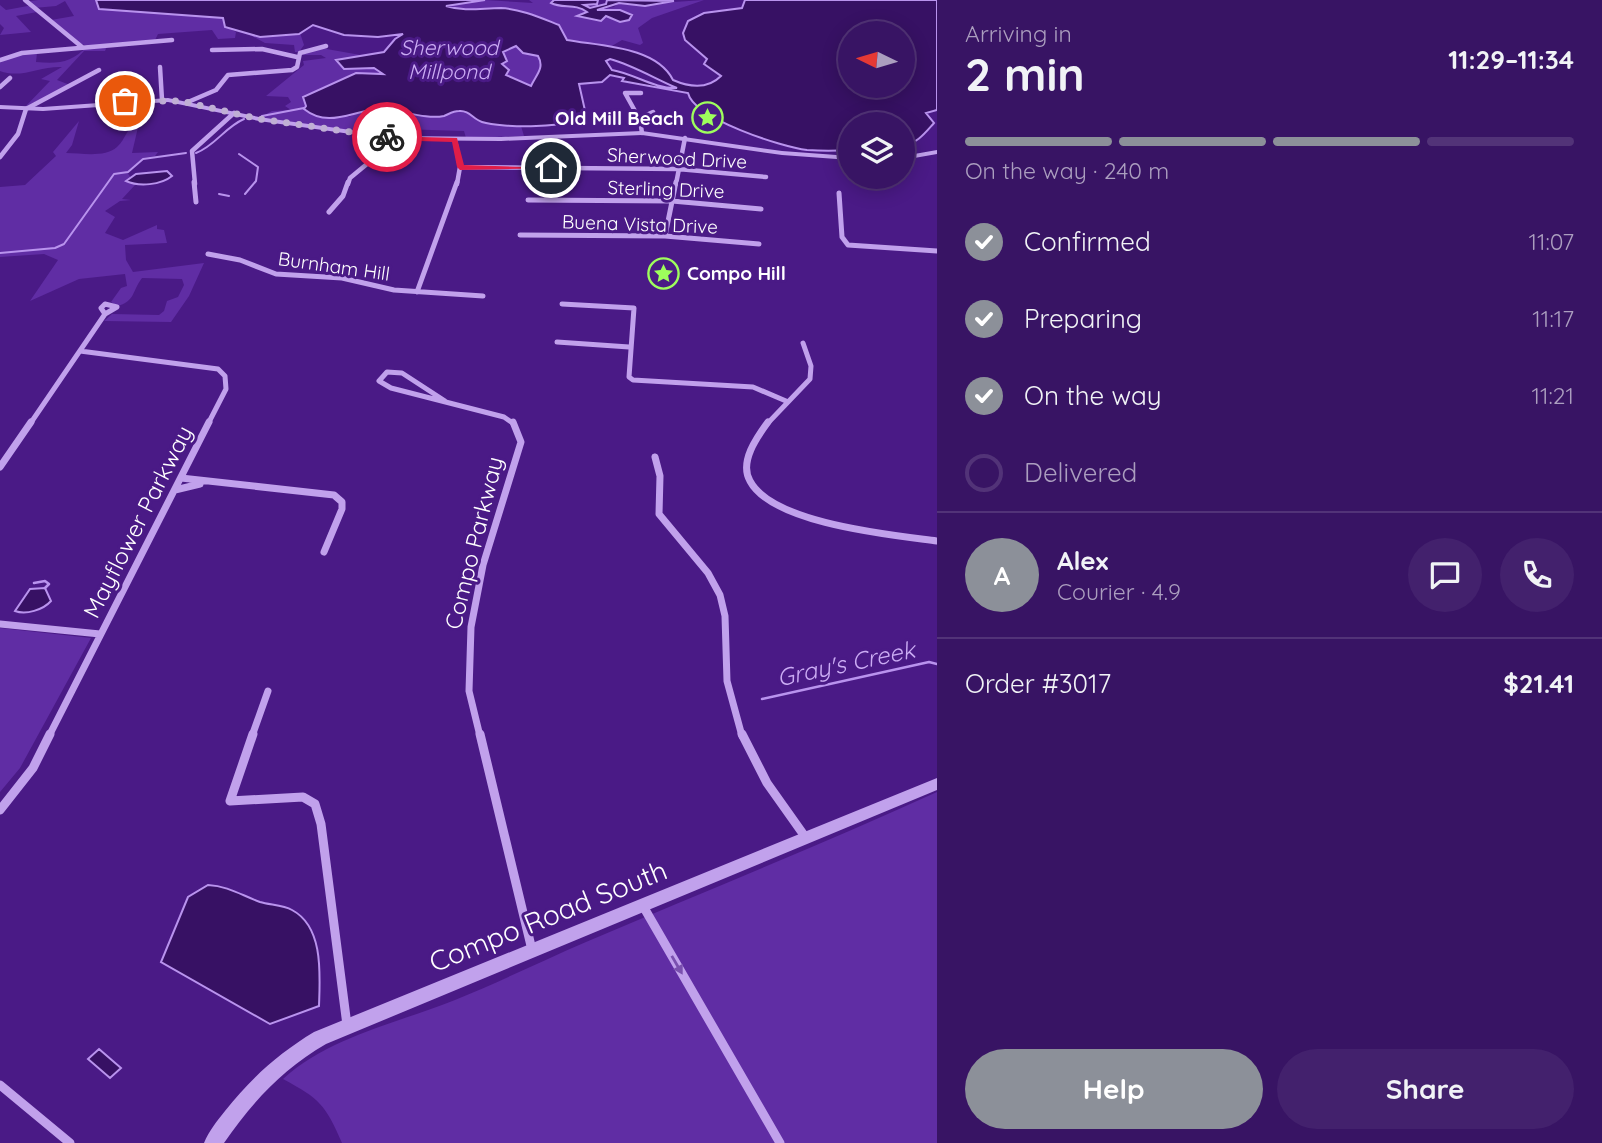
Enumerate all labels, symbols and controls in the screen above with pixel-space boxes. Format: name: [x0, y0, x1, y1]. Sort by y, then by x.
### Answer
text: Arriving in: [965, 19, 1072, 48]
north arrow: [838, 21, 915, 98]
map controls: [838, 21, 915, 189]
water label: Sherwood Millpond: [400, 34, 501, 84]
text: 11:29–11:34: [1448, 43, 1574, 76]
text: 2 min: [965, 45, 1085, 103]
pin: [95, 71, 155, 131]
icon: bag: [106, 82, 144, 120]
place icon: Old Mill Beach: [690, 101, 724, 135]
courier: [352, 102, 422, 172]
place label: Old Mill Beach: [555, 106, 684, 130]
button: layers: [838, 112, 915, 189]
icon: bike: [368, 118, 406, 156]
pin: [521, 138, 581, 198]
street label: Sherwood Drive: [606, 142, 748, 174]
icon: home: [532, 149, 570, 187]
text: On the way · 240 m: [965, 156, 1169, 185]
street label: Sterling Drive: [607, 175, 725, 203]
street label: Buena Vista Drive: [562, 209, 718, 239]
icon: check: [965, 223, 1003, 261]
text: Confirmed: [1024, 225, 1151, 258]
text: 11:07: [1528, 227, 1574, 256]
street label: Burnham Hill: [276, 246, 392, 286]
place icon: Compo Hill: [647, 256, 681, 290]
place label: Compo Hill: [687, 261, 786, 285]
icon: check: [965, 300, 1003, 338]
text: Preparing: [1024, 302, 1142, 335]
text: 11:17: [1532, 304, 1574, 333]
icon: check: [965, 377, 1003, 415]
text: On the way: [1024, 379, 1162, 412]
text: 11:21: [1531, 381, 1574, 410]
street label: Mayflower Parkway: [77, 421, 199, 623]
street label: Compo Parkway: [438, 453, 509, 632]
text: Delivered: [1024, 456, 1137, 489]
button: chat: [1408, 538, 1482, 612]
button: phone: [1500, 538, 1574, 612]
text: Alex: [1057, 544, 1108, 577]
text: A: [994, 559, 1010, 592]
text: Courier · 4.9: [1057, 577, 1181, 606]
water label: Gray's Creek: [774, 633, 920, 692]
text: Order #3017: [965, 667, 1111, 700]
text: $21.41: [1503, 667, 1574, 700]
street label: Compo Road South: [424, 852, 672, 979]
one-way arrow: [671, 955, 683, 974]
button: Help: [965, 1049, 1263, 1129]
button: Share: [1277, 1049, 1574, 1129]

